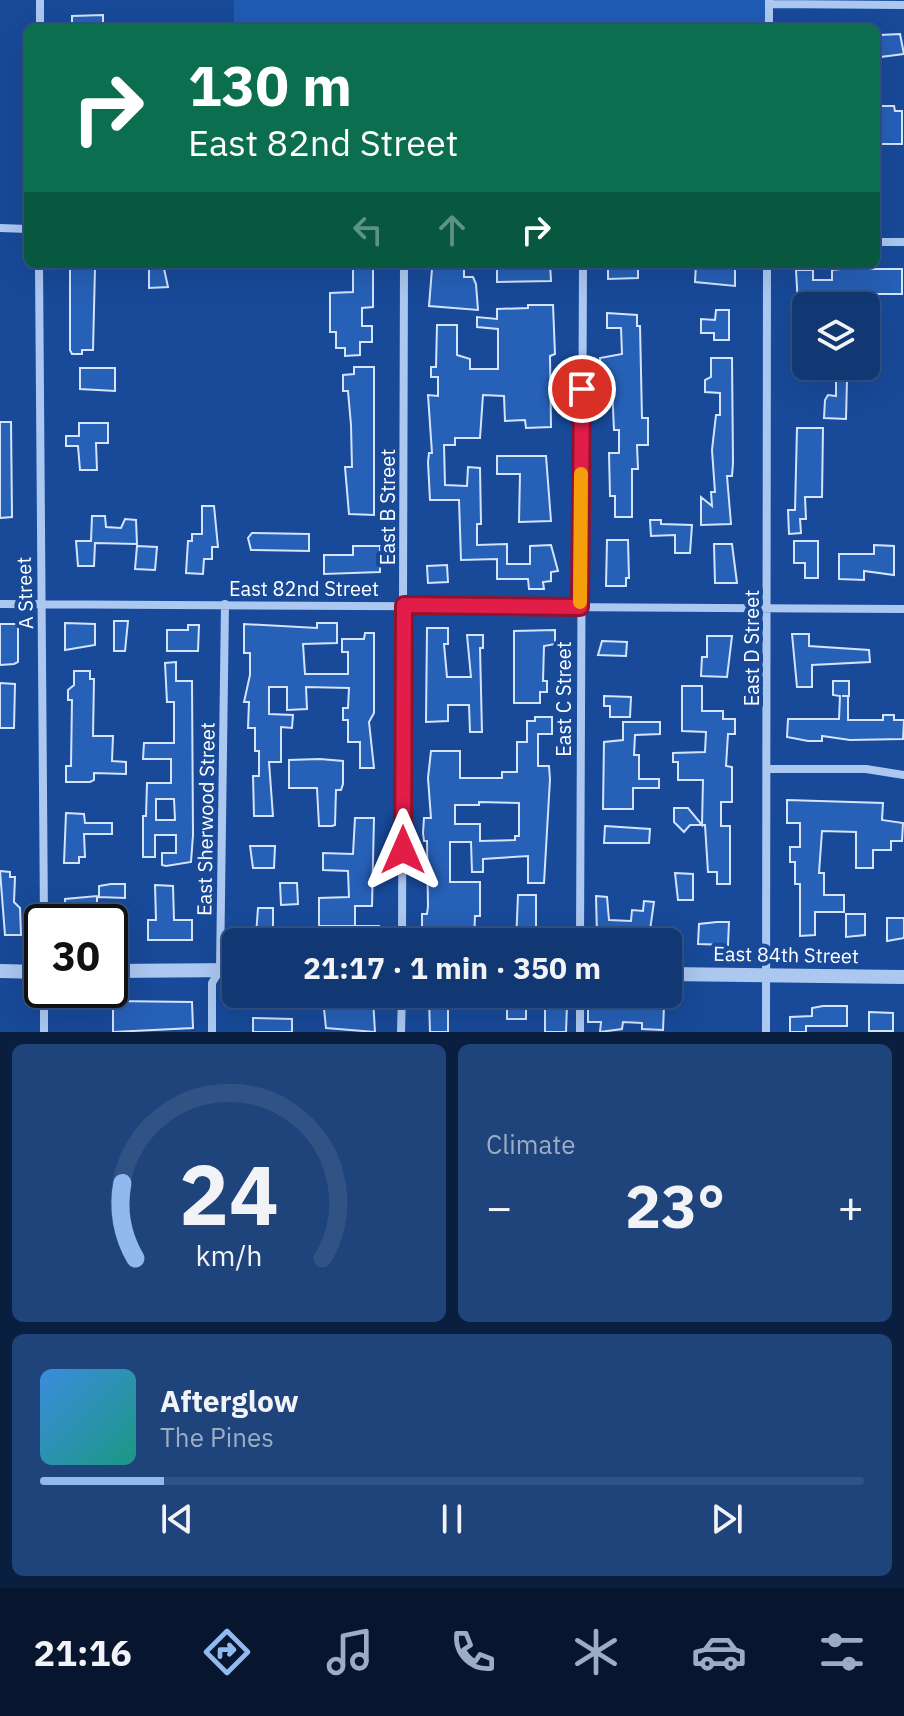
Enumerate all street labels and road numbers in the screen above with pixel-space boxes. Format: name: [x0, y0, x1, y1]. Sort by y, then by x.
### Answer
street label: East B Street: [374, 449, 401, 565]
street label: A Street: [10, 556, 39, 630]
street label: East 82nd Street: [229, 575, 379, 602]
street label: East D Street: [738, 590, 765, 706]
street label: East C Street: [550, 641, 577, 757]
street label: East Sherwood Street: [190, 722, 221, 916]
street label: East 84th Street: [713, 940, 859, 969]

